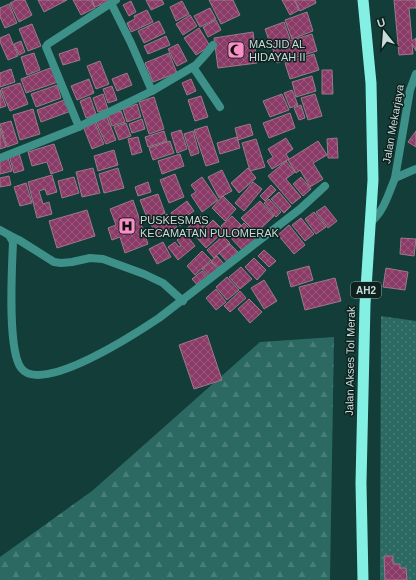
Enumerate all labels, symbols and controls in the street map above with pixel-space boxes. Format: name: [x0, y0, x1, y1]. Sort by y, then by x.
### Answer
north arrow: [364, 12, 404, 52]
text: U: [376, 16, 387, 29]
place label: MASJID AL HIDAYAH II: [249, 38, 305, 63]
mosque icon: MASJID AL HIDAYAH II: [226, 40, 246, 60]
street label: Jalan Mekarjaya: [380, 83, 406, 164]
place label: PUSKESMAS KECAMATAN PULOMERAK: [140, 214, 280, 239]
hospital icon: PUSKESMAS KECAMATAN PULOMERAK: [117, 216, 137, 236]
road number: AH2: [351, 282, 381, 298]
street label: Jalan Akses Tol Merak: [343, 306, 357, 416]

